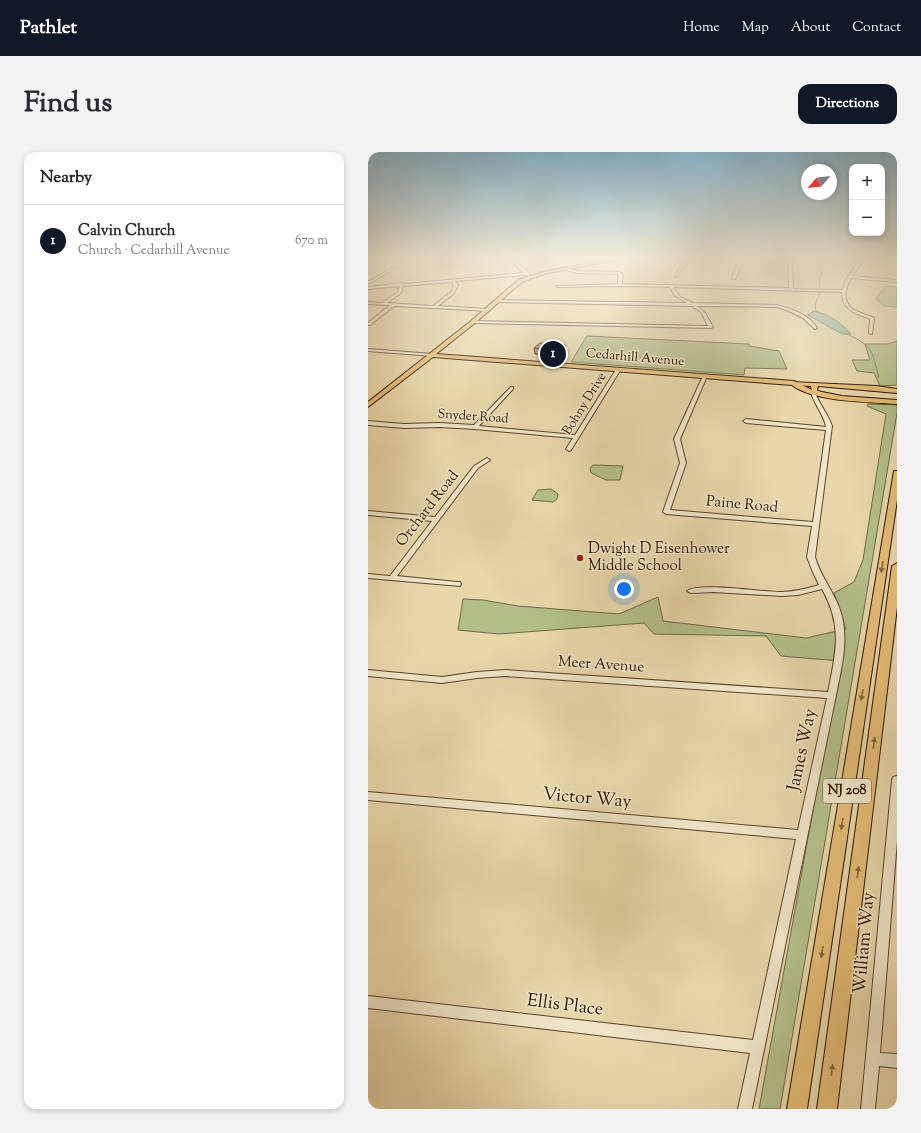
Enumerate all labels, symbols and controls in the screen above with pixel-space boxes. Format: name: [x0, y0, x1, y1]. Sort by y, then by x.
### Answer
text: Pathlet: [20, 15, 77, 42]
text: Home: [683, 18, 720, 38]
text: Map: [742, 18, 769, 38]
text: About: [791, 18, 830, 38]
text: Contact: [852, 18, 901, 38]
text: Find us: [24, 84, 112, 124]
button: Directions: [798, 84, 897, 124]
north arrow: [801, 164, 837, 200]
map controls: [849, 164, 885, 236]
button: +: [849, 164, 885, 200]
text: Nearby: [40, 166, 92, 190]
button: −: [849, 200, 885, 236]
text: Calvin Church: [78, 221, 176, 242]
text: 1: [51, 232, 55, 250]
text: 670 m: [295, 232, 328, 250]
text: Church · Cedarhill Avenue: [78, 242, 230, 260]
pin: 1: [540, 339, 566, 369]
street label: Cedarhill Avenue: [585, 345, 685, 371]
street label: Bohny Drive: [559, 369, 611, 439]
street label: Snyder Road: [437, 406, 510, 429]
street label: Orchard Road: [392, 466, 465, 552]
street label: Paine Road: [705, 491, 779, 519]
place label: Dwight D Eisenhower Middle School: [588, 539, 730, 577]
marker: Dwight D Eisenhower Middle School: [575, 553, 585, 563]
one-way arrow: [879, 561, 885, 573]
your location: [614, 579, 634, 599]
street label: Meer Avenue: [557, 652, 645, 678]
one-way arrow: [859, 689, 865, 702]
street label: James Way: [781, 706, 824, 795]
one-way arrow: [871, 737, 877, 749]
road number: NJ 208: [823, 779, 871, 803]
street label: Victor Way: [541, 782, 633, 816]
one-way arrow: [839, 818, 845, 830]
one-way arrow: [854, 866, 861, 878]
street label: William Way: [848, 891, 882, 995]
one-way arrow: [819, 946, 825, 958]
street label: Ellis Place: [525, 988, 605, 1024]
one-way arrow: [829, 1064, 835, 1076]

